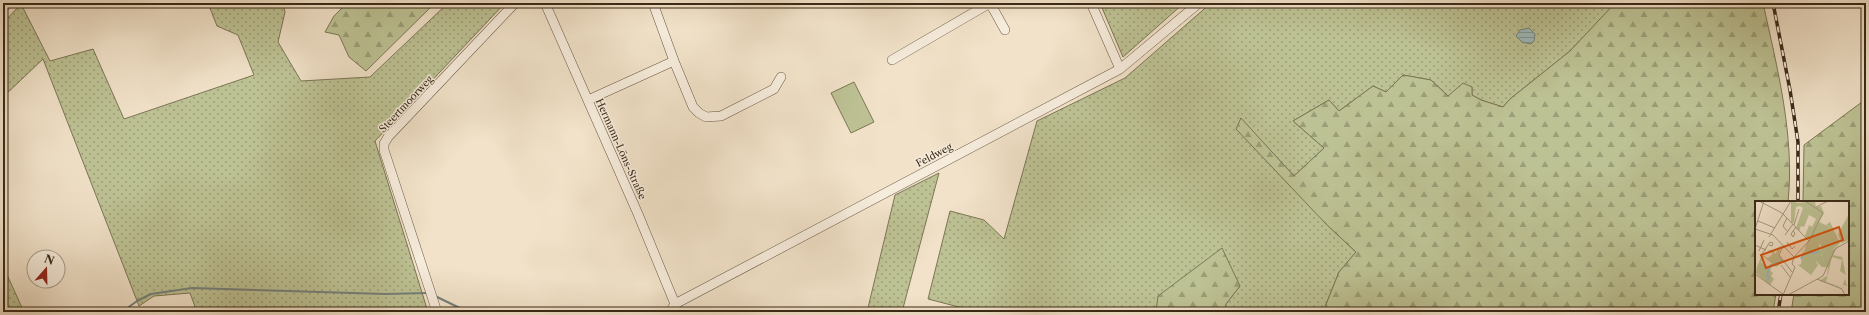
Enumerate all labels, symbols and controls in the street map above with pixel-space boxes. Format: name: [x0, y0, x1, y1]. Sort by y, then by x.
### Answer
street label: Steertmoorweg: [376, 72, 436, 135]
street label: Hermann-Löns-Straße: [593, 97, 649, 202]
street label: Feldweg: [913, 140, 955, 170]
inset map: [1755, 201, 1849, 295]
north arrow: [26, 249, 66, 289]
text: N: [43, 251, 57, 268]

